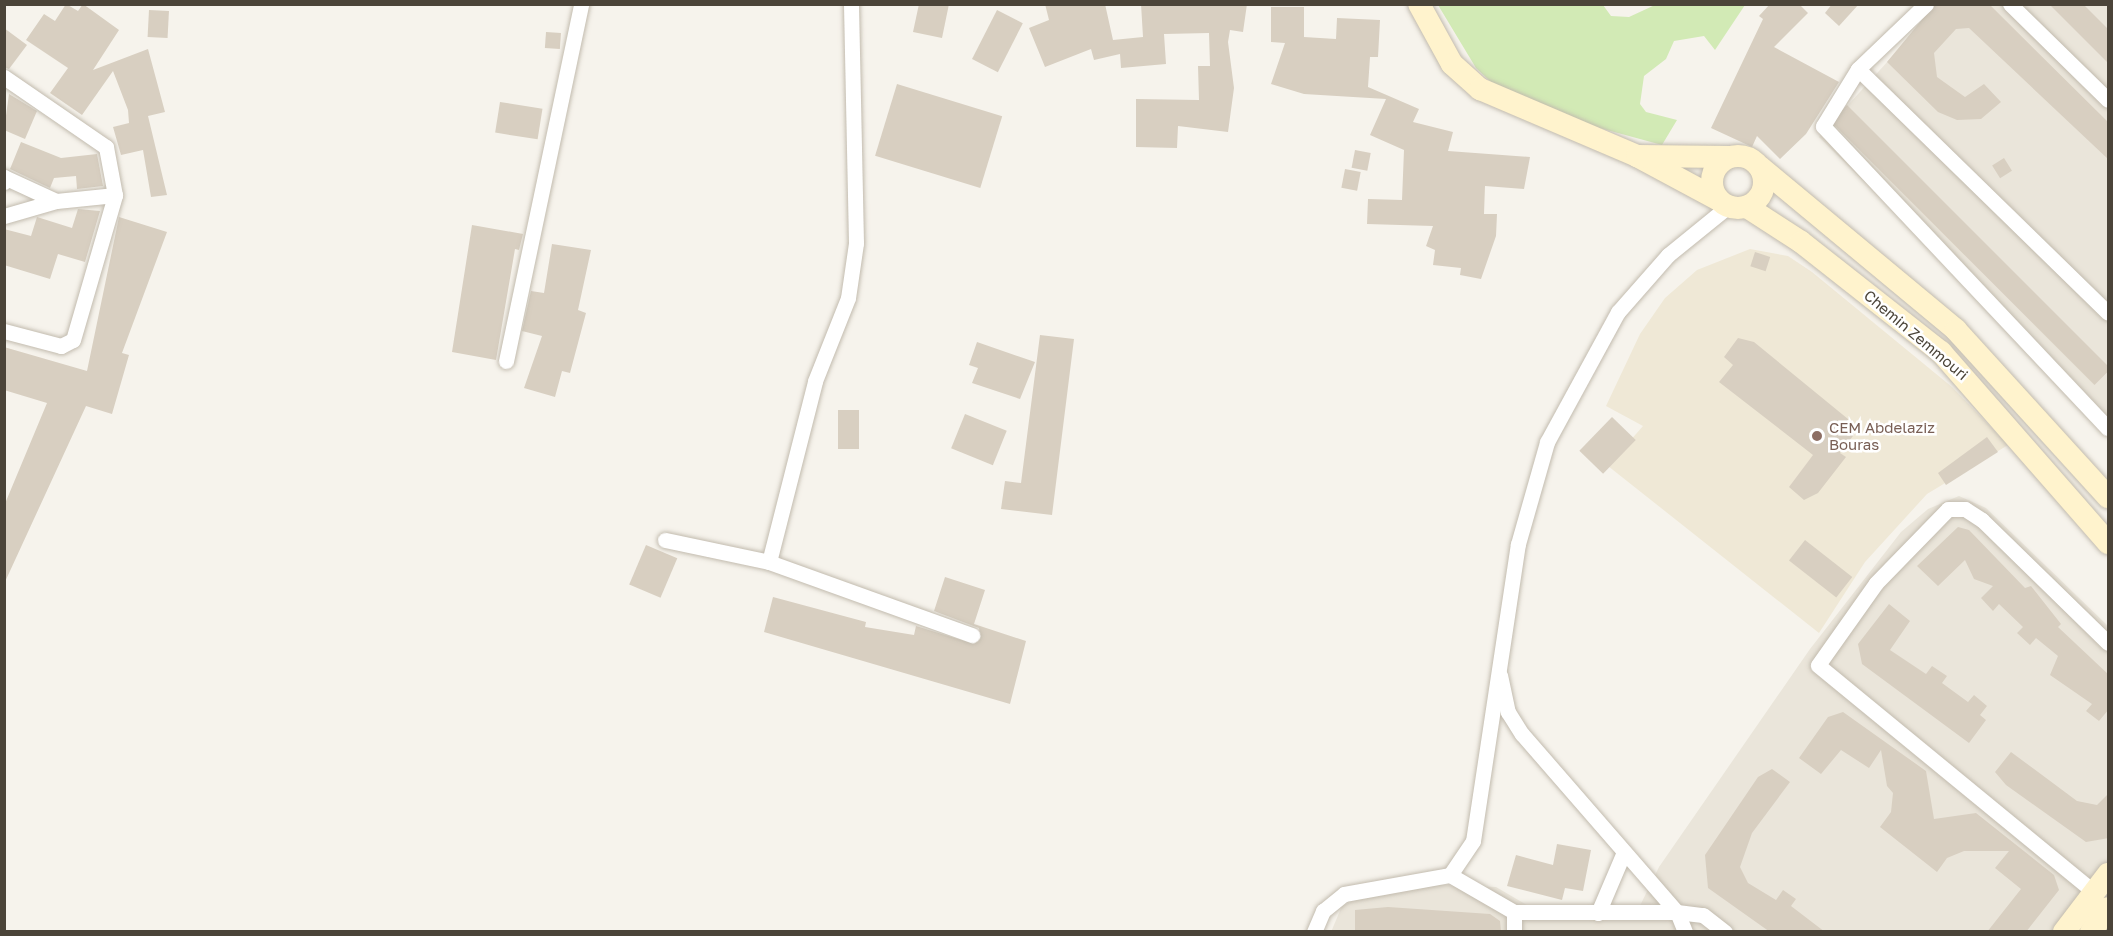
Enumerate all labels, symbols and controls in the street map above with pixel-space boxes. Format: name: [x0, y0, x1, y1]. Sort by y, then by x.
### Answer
street label: Chemin Zemmouri: [1860, 286, 1972, 384]
place label: CEM Abdelaziz Bouras: [1829, 418, 1935, 453]
marker: CEM Abdelaziz Bouras: [1810, 429, 1824, 443]

